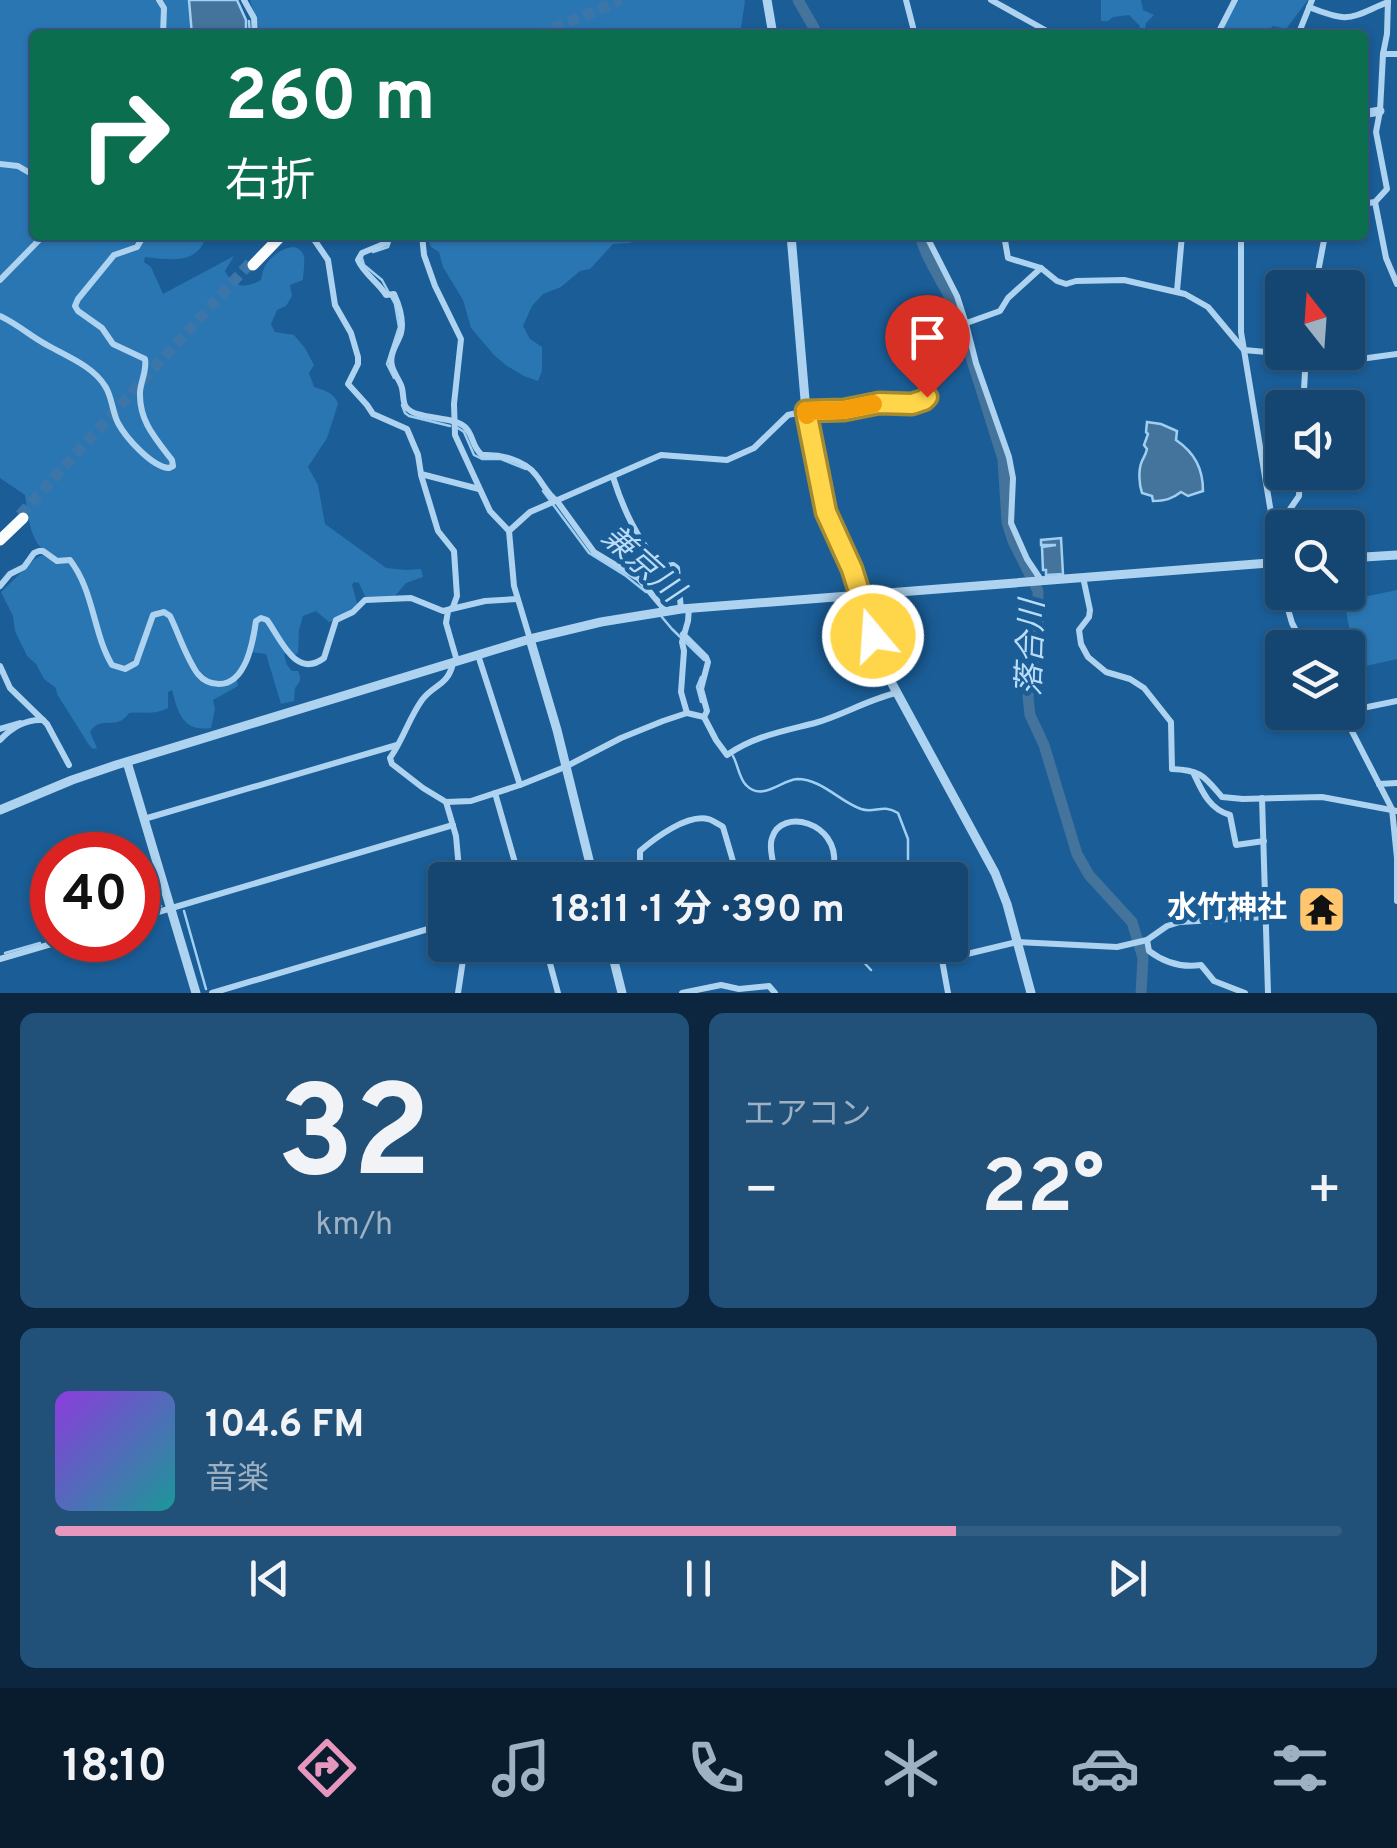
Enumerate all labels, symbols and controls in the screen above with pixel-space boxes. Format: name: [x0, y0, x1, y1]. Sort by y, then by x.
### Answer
text: 260 m: [225, 56, 436, 145]
icon: right: [60, 70, 190, 200]
text: 右折: [225, 155, 315, 212]
north arrow: [1265, 270, 1365, 370]
map controls: [1265, 270, 1365, 730]
pin: [885, 295, 970, 398]
icon: arrive: [900, 310, 955, 365]
button: sound: [1265, 390, 1365, 490]
button: search: [1265, 510, 1365, 610]
water label: 兼京川: [592, 518, 692, 614]
position arrow: [821, 584, 925, 688]
water label: 落合川: [1011, 596, 1055, 697]
button: layers: [1265, 630, 1365, 730]
speed limit sign: 40: [30, 832, 160, 962]
temple icon: 水竹神社: [1296, 883, 1348, 935]
text: 18:11 · 1 分 · 390 m: [551, 887, 845, 936]
place label: 水竹神社: [1167, 891, 1287, 928]
text: 32: [277, 1058, 432, 1223]
text: エアコン: [744, 1096, 872, 1136]
text: 22°: [981, 1144, 1104, 1239]
text: −: [744, 1158, 779, 1228]
text: +: [1307, 1158, 1342, 1228]
text: km/h: [315, 1206, 393, 1246]
text: 104.6 FM: [205, 1402, 364, 1451]
text: 音楽: [205, 1460, 269, 1500]
icon: previous: [242, 1551, 297, 1606]
icon: pause: [671, 1551, 726, 1606]
icon: next: [1100, 1551, 1155, 1606]
icon: directions: [292, 1733, 362, 1803]
icon: music: [486, 1733, 556, 1803]
icon: phone: [681, 1733, 751, 1803]
icon: climate: [876, 1733, 946, 1803]
icon: car: [1070, 1733, 1140, 1803]
icon: filters: [1265, 1733, 1335, 1803]
text: 18:10: [62, 1740, 167, 1797]

